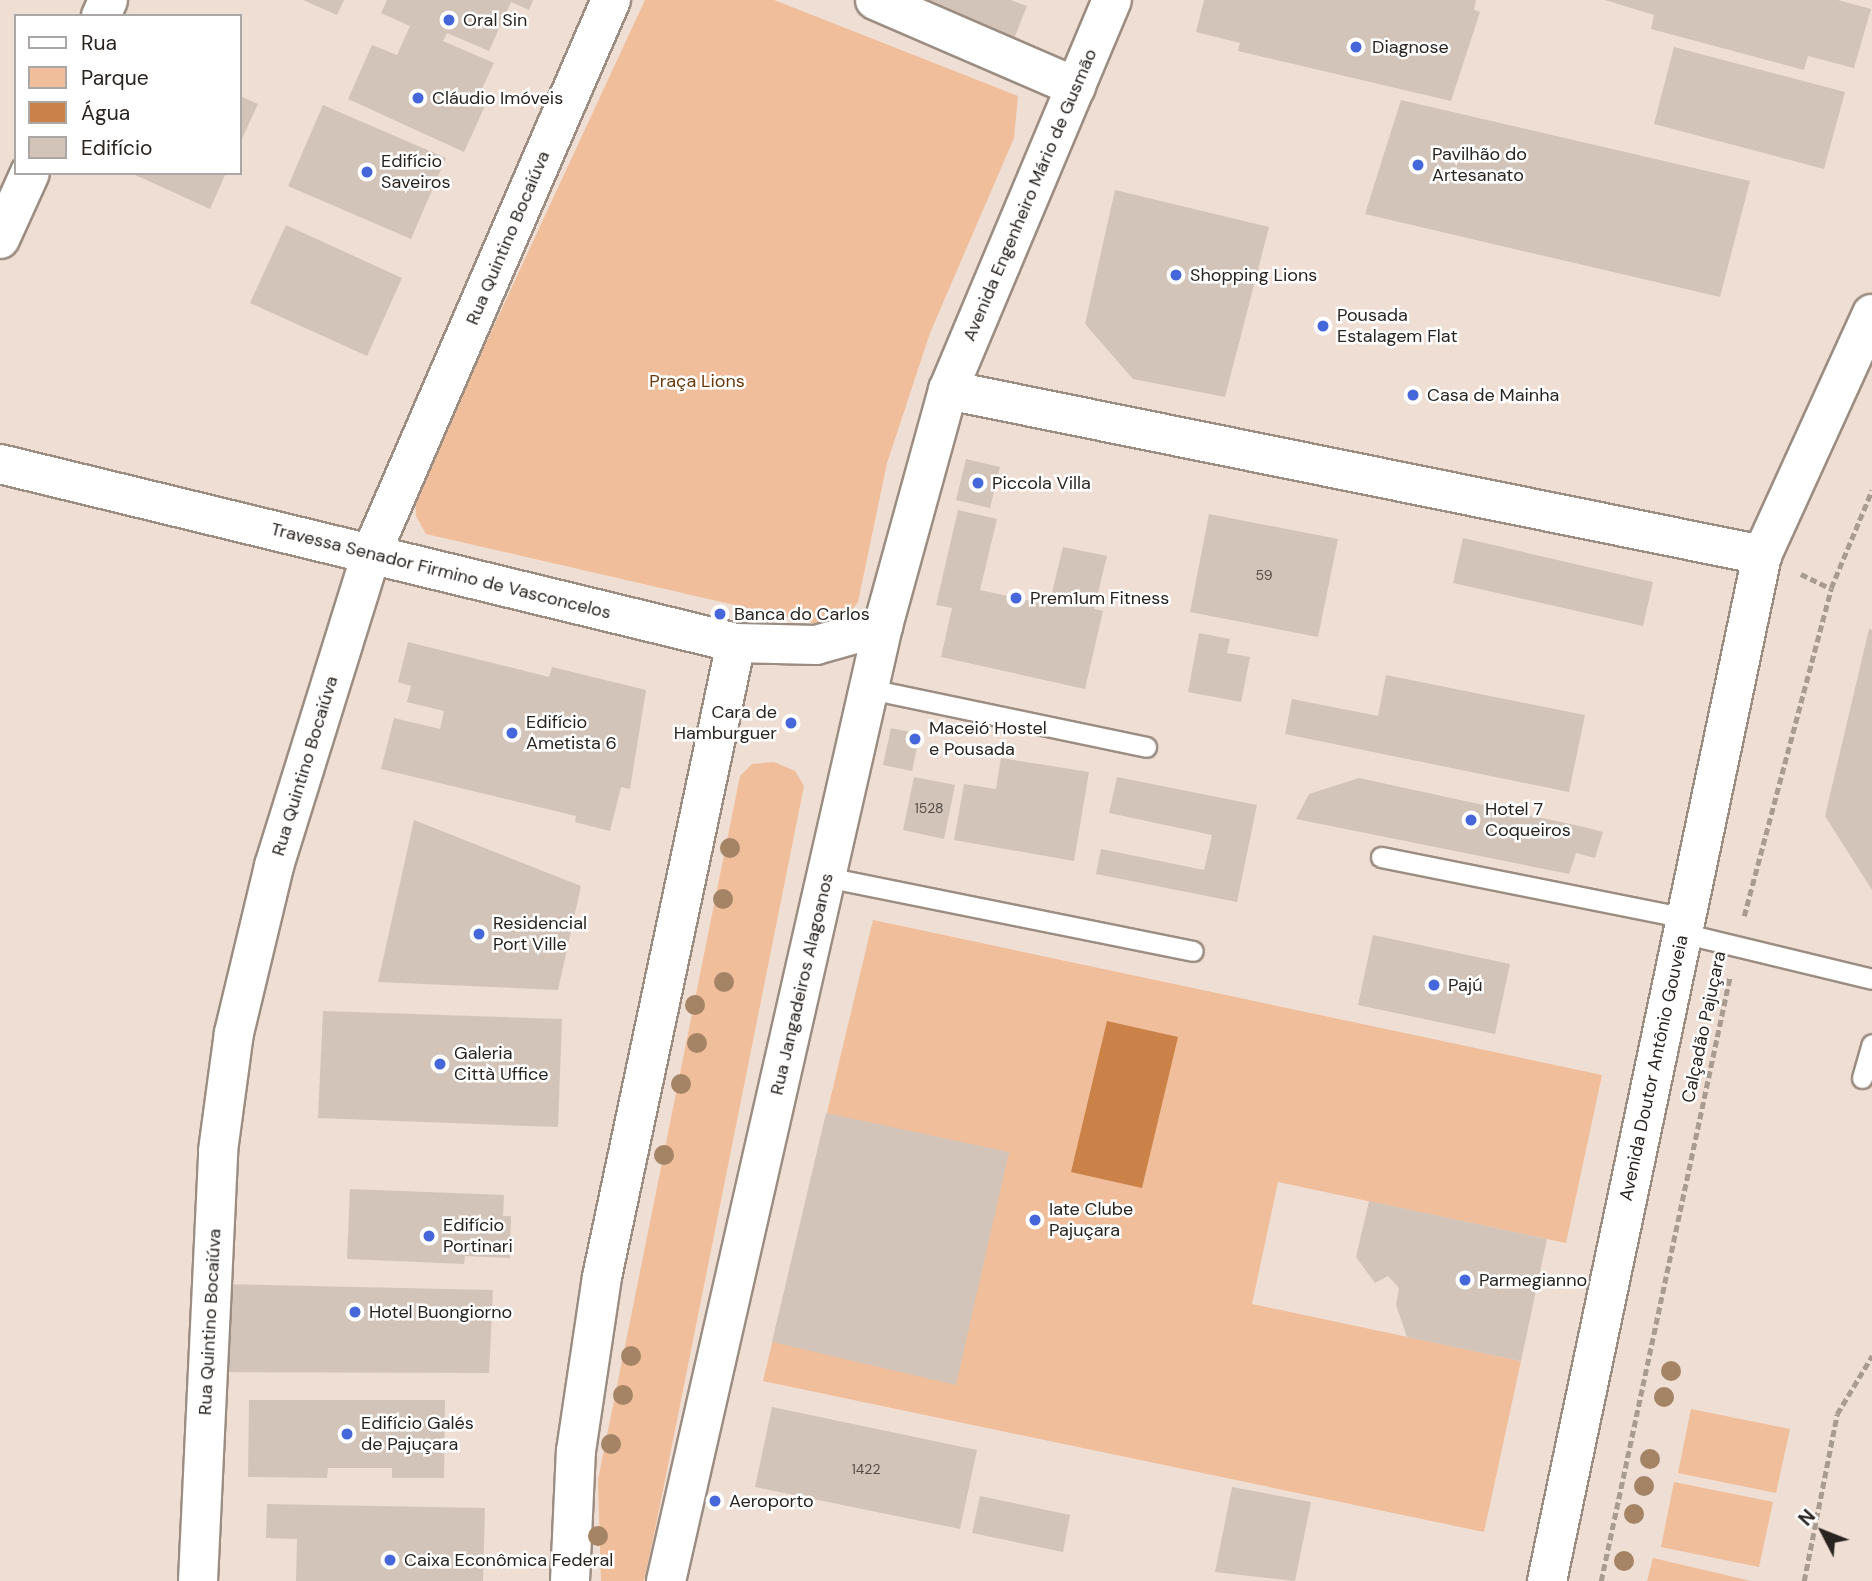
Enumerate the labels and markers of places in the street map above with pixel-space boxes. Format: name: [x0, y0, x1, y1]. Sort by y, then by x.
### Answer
place label: Oral Sin: [463, 9, 527, 31]
marker: Oral Sin: [441, 12, 457, 28]
place label: Diagnose: [1372, 36, 1449, 58]
marker: Diagnose: [1346, 37, 1366, 57]
place label: Cláudio Imóveis: [432, 87, 563, 109]
marker: Cláudio Imóveis: [410, 90, 426, 106]
place label: Pavilhão do Artesanato: [1432, 144, 1527, 186]
place label: Edifício Saveiros: [381, 151, 450, 194]
marker: Pavilhão do Artesanato: [1410, 157, 1426, 173]
marker: Edifício Saveiros: [359, 164, 375, 180]
place label: Shopping Lions: [1190, 264, 1317, 286]
marker: Shopping Lions: [1168, 267, 1184, 283]
place label: Pousada Estalagem Flat: [1337, 305, 1457, 348]
marker: Pousada Estalagem Flat: [1315, 318, 1331, 334]
place label: Casa de Mainha: [1427, 384, 1559, 406]
marker: Casa de Mainha: [1405, 387, 1421, 403]
place label: Piccola Villa: [992, 472, 1091, 494]
marker: Piccola Villa: [970, 475, 986, 491]
place label: Prem1um Fitness: [1030, 587, 1169, 609]
marker: Prem1um Fitness: [1008, 590, 1024, 606]
place label: Banca do Carlos: [734, 603, 870, 625]
marker: Banca do Carlos: [712, 606, 728, 622]
place label: Cara de Hamburguer: [674, 702, 777, 744]
place label: Edifício Ametista 6: [526, 712, 617, 754]
marker: Cara de Hamburguer: [783, 715, 799, 731]
place label: Maceió Hostel e Pousada: [929, 718, 1047, 760]
marker: Edifício Ametista 6: [504, 725, 520, 741]
marker: Maceió Hostel e Pousada: [907, 731, 923, 747]
place label: Hotel 7 Coqueiros: [1485, 799, 1571, 842]
marker: Hotel 7 Coqueiros: [1463, 812, 1479, 828]
place label: Residencial Port Ville: [493, 913, 587, 956]
marker: Residencial Port Ville: [471, 926, 487, 942]
place label: Pajú: [1448, 974, 1483, 996]
marker: Pajú: [1426, 977, 1442, 993]
place label: Galeria Città Uffice: [454, 1043, 548, 1086]
marker: Galeria Città Uffice: [432, 1056, 448, 1072]
place label: Iate Clube Pajuçara: [1049, 1199, 1133, 1242]
marker: Iate Clube Pajuçara: [1027, 1212, 1043, 1228]
place label: Edifício Portinari: [443, 1215, 513, 1258]
marker: Edifício Portinari: [421, 1228, 437, 1244]
place label: Parmegianno: [1479, 1269, 1587, 1291]
marker: Parmegianno: [1457, 1272, 1473, 1288]
place label: Hotel Buongiorno: [369, 1301, 512, 1323]
marker: Hotel Buongiorno: [347, 1304, 363, 1320]
place label: Edifício Galés de Pajuçara: [361, 1413, 474, 1456]
marker: Edifício Galés de Pajuçara: [339, 1426, 355, 1442]
place label: Aeroporto: [729, 1490, 814, 1512]
marker: Aeroporto: [707, 1493, 723, 1509]
place label: Caixa Econômica Federal: [404, 1549, 613, 1571]
marker: Caixa Econômica Federal: [382, 1552, 398, 1568]

